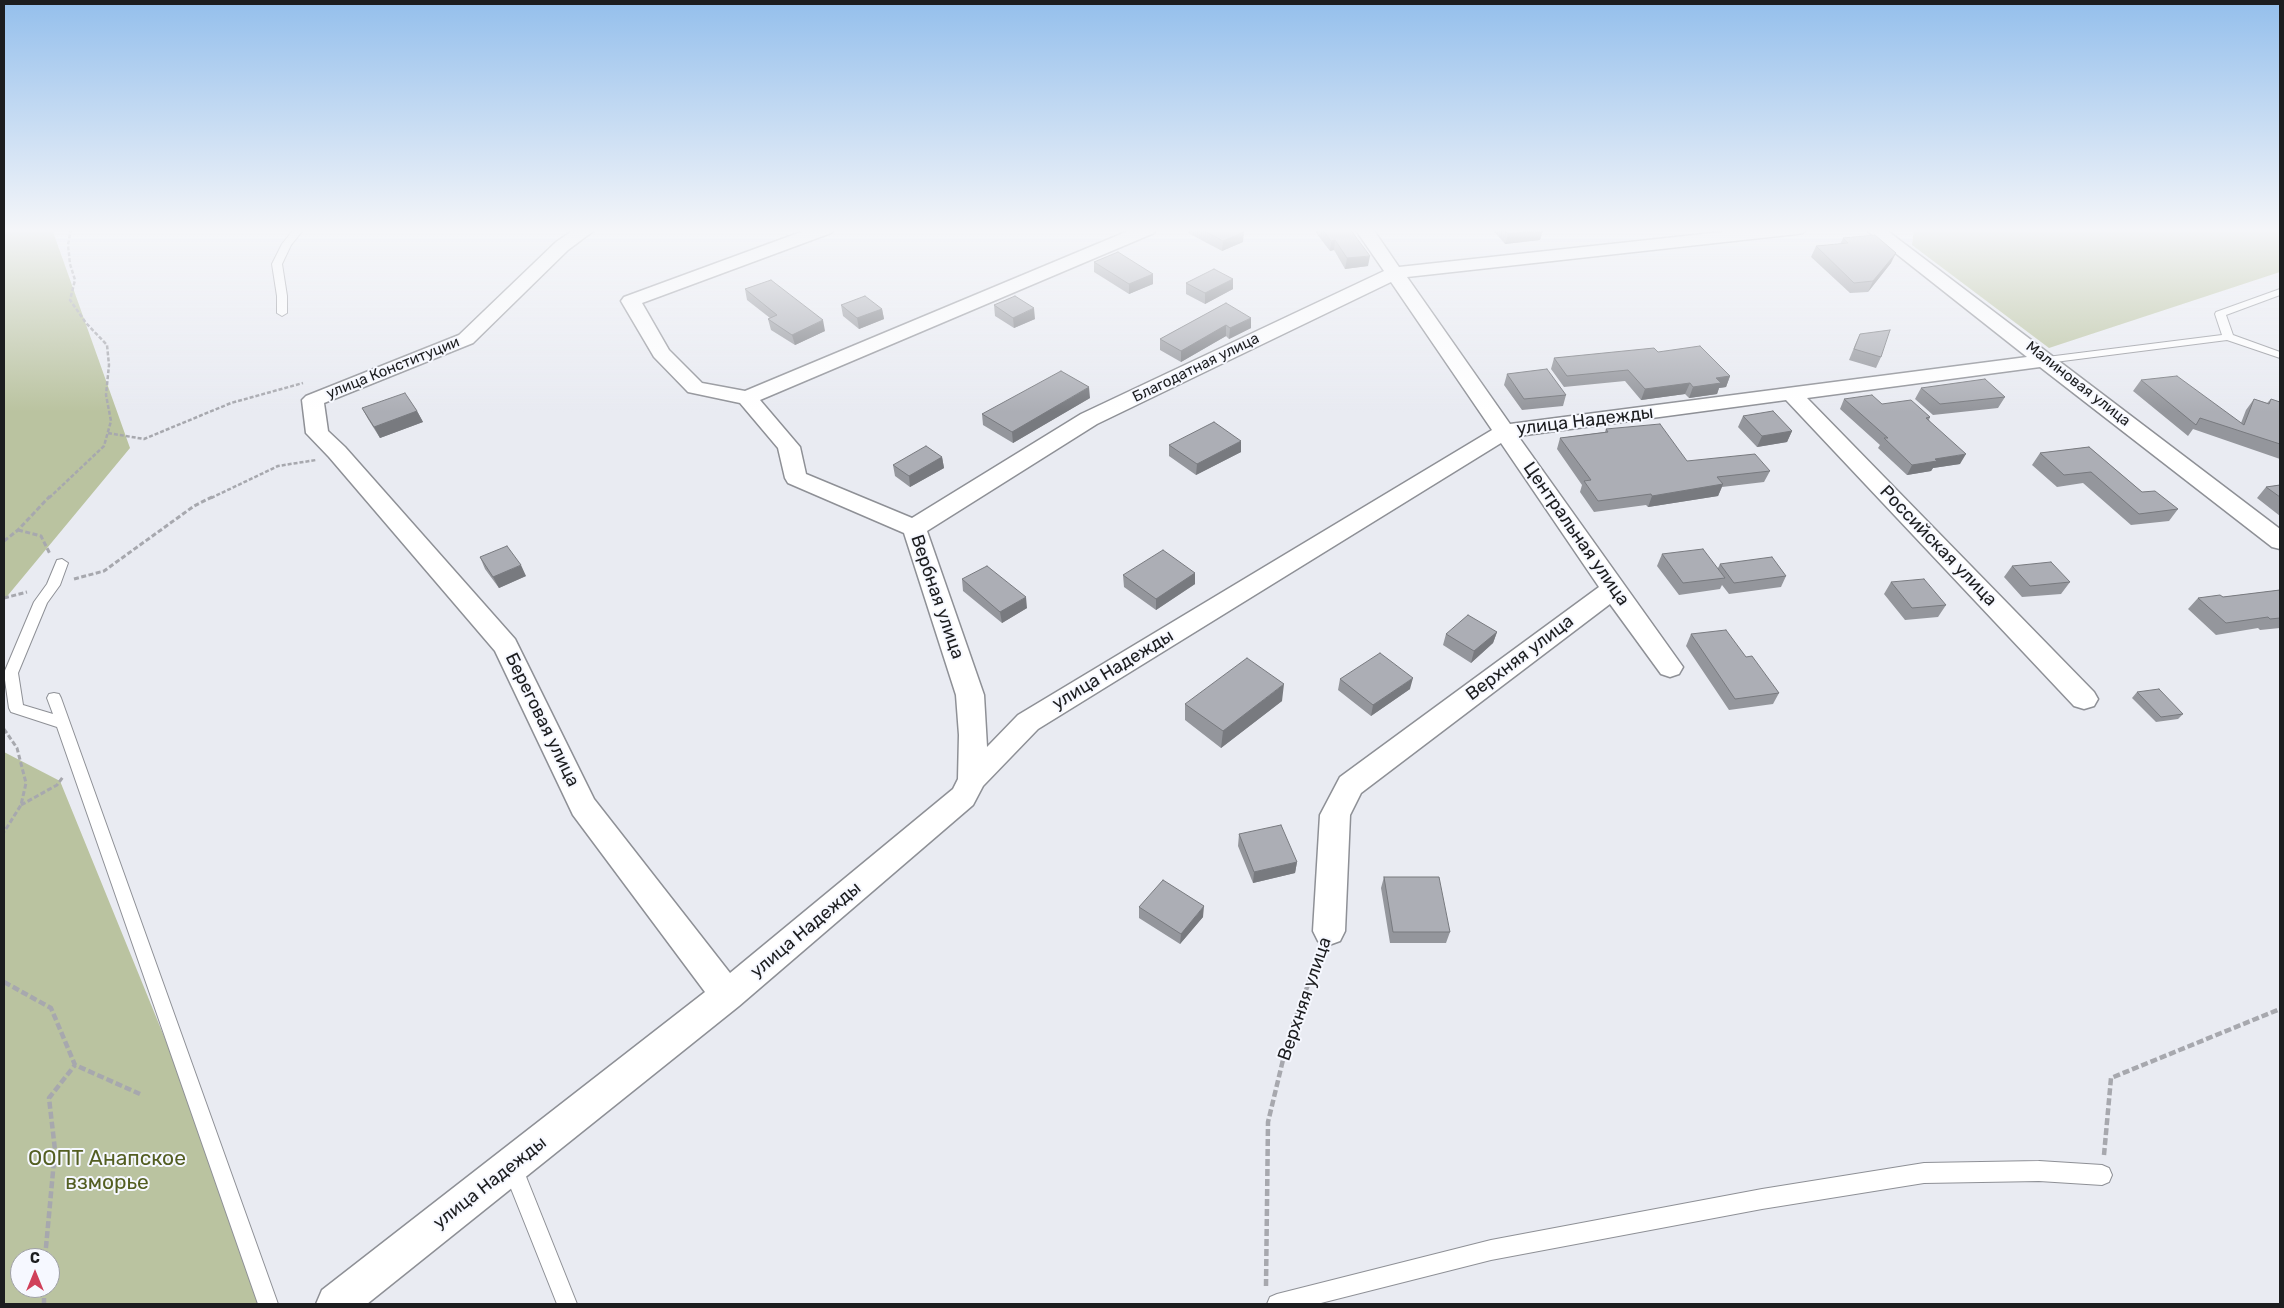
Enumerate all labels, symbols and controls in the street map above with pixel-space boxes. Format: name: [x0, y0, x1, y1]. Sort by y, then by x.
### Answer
street label: Благодатная улица: [1130, 329, 1262, 407]
street label: улица Конституции: [324, 333, 462, 403]
street label: Малиновая улица: [2022, 338, 2134, 430]
street label: улица Надежды: [1515, 402, 1655, 440]
street label: Центральная улица: [1518, 458, 1634, 610]
street label: Российская улица: [1875, 481, 2001, 611]
street label: Вербная улица: [906, 532, 968, 662]
street label: Верхняя улица: [1462, 610, 1578, 706]
street label: улица Надежды: [1048, 625, 1178, 715]
street label: Береговая улица: [500, 650, 584, 790]
street label: улица Надежды: [746, 877, 866, 983]
street label: Верхняя улица: [1274, 934, 1336, 1064]
street label: улица Надежды: [429, 1132, 551, 1234]
park label: ООПТ Анапское взморье: [28, 1146, 186, 1196]
north arrow: [10, 1248, 60, 1298]
text: С: [30, 1250, 40, 1267]

